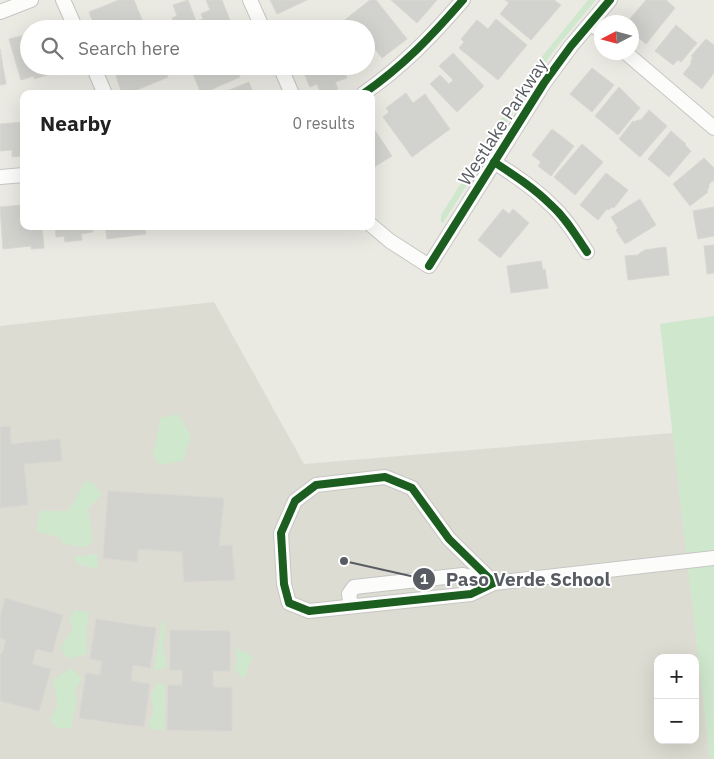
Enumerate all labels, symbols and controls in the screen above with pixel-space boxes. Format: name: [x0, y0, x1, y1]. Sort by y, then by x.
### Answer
north arrow: [594, 15, 639, 60]
search box: [20, 20, 375, 75]
icon: search: [38, 34, 66, 62]
text: Search here: [78, 36, 180, 60]
street label: Westlake Parkway: [453, 54, 552, 190]
text: Nearby: [40, 109, 111, 137]
text: 0 results: [292, 113, 355, 133]
callout: Paso Verde School: [411, 562, 621, 596]
text: Paso Verde School: [446, 567, 611, 591]
text: 1: [419, 569, 429, 588]
map controls: [654, 654, 699, 744]
button: +: [654, 654, 699, 699]
button: −: [654, 699, 699, 744]

